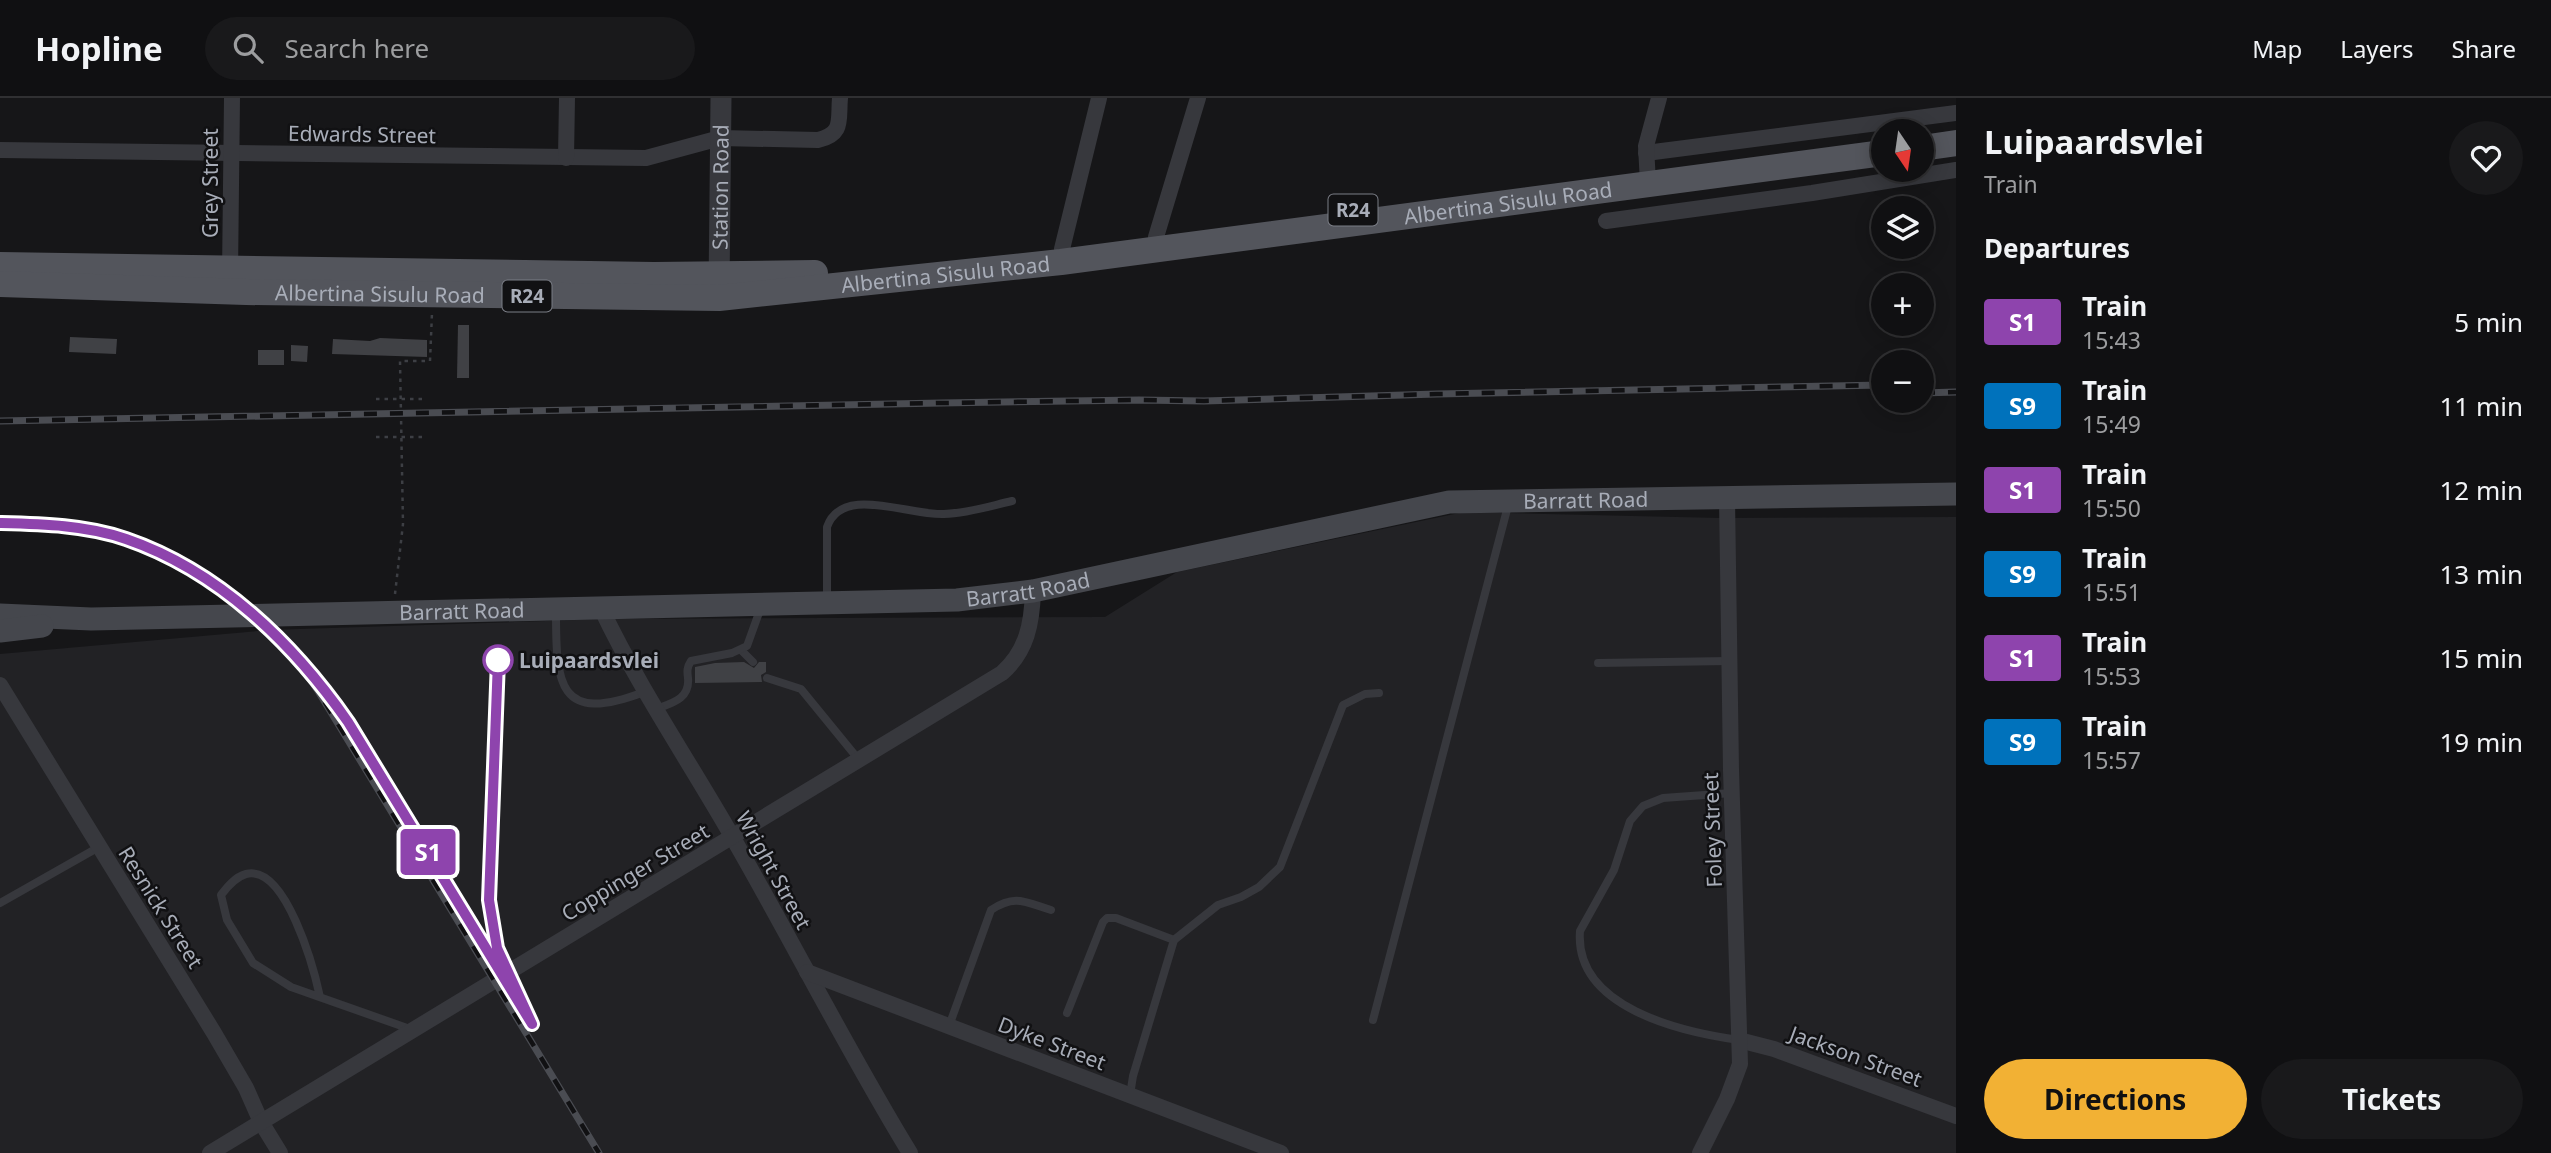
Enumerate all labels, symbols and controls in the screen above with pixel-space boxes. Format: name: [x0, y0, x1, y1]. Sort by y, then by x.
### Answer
search box: [205, 17, 695, 80]
text: Hopline: [35, 26, 163, 71]
icon: search: [229, 29, 267, 67]
text: Search here: [285, 30, 429, 66]
text: Map: [2252, 32, 2302, 65]
text: Layers: [2340, 32, 2414, 65]
text: Share: [2452, 32, 2516, 65]
street label: Edwards Street: [288, 119, 437, 149]
north arrow: [1871, 119, 1934, 182]
map controls: [1871, 119, 1934, 413]
text: Luipaardsvlei: [1984, 119, 2204, 164]
button: heart: [2449, 121, 2523, 195]
street label: Station Road: [705, 124, 735, 250]
street label: Grey Street: [196, 128, 224, 238]
text: Train: [1984, 168, 2038, 200]
street label: Albertina Sisulu Road: [1402, 175, 1614, 230]
road number: R24: [1328, 194, 1378, 226]
button: layers: [1871, 196, 1934, 259]
text: Departures: [1984, 230, 2130, 266]
street label: Albertina Sisulu Road: [840, 249, 1051, 299]
button: +: [1871, 273, 1934, 336]
street label: Albertina Sisulu Road: [275, 278, 485, 309]
road number: R24: [503, 280, 552, 312]
text: Train: [2082, 288, 2147, 324]
text: 5 min: [2454, 304, 2523, 340]
text: S1: [2009, 305, 2036, 338]
text: 15:43: [2082, 324, 2141, 356]
button: −: [1871, 350, 1934, 413]
text: Train: [2082, 372, 2147, 408]
text: 11 min: [2439, 388, 2523, 424]
text: S9: [2009, 389, 2036, 422]
text: 15:49: [2082, 408, 2141, 440]
text: Train: [2082, 456, 2147, 492]
text: 12 min: [2439, 472, 2523, 508]
text: S1: [2009, 473, 2036, 506]
street label: Barratt Road: [1523, 485, 1649, 515]
text: 15:50: [2082, 492, 2141, 524]
text: Train: [2082, 540, 2147, 576]
text: 13 min: [2439, 556, 2523, 592]
text: S9: [2009, 557, 2036, 590]
street label: Barratt Road: [964, 565, 1092, 613]
text: 15:51: [2082, 576, 2141, 608]
street label: Barratt Road: [399, 596, 525, 626]
text: Train: [2082, 624, 2147, 660]
text: 15 min: [2439, 640, 2523, 676]
text: S1: [2009, 641, 2036, 674]
marker: Luipaardsvlei: [483, 645, 513, 675]
place label: Luipaardsvlei: [519, 646, 659, 674]
text: 15:53: [2082, 660, 2141, 692]
text: Train: [2082, 708, 2147, 744]
text: 19 min: [2439, 724, 2523, 760]
text: S9: [2009, 725, 2036, 758]
text: 15:57: [2082, 744, 2141, 776]
street label: Foley Street: [1696, 772, 1728, 888]
street label: Wright Street: [730, 806, 818, 934]
street label: Coppinger Street: [556, 817, 714, 927]
line badge: S1: [396, 829, 460, 875]
text: S1: [415, 835, 441, 868]
street label: Resnick Street: [112, 841, 210, 974]
street label: Dyke Street: [994, 1010, 1110, 1076]
street label: Jackson Street: [1784, 1018, 1926, 1093]
button: Directions: [1984, 1059, 2247, 1139]
button: Tickets: [2261, 1059, 2523, 1139]

